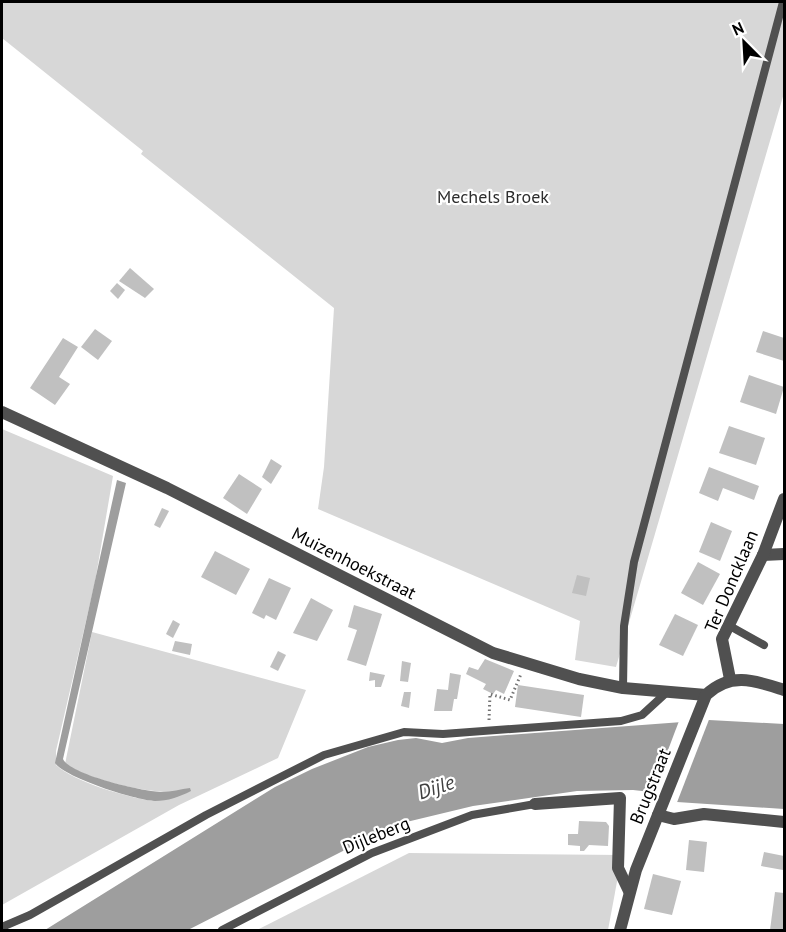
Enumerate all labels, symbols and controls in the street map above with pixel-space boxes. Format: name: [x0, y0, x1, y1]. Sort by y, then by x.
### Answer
north arrow: [714, 12, 774, 72]
text: N: [729, 17, 747, 40]
park label: Mechels Broek: [437, 185, 549, 208]
street label: Muizenhoekstraat: [288, 522, 420, 604]
street label: Ter Doncklaan: [699, 526, 763, 636]
street label: Brugstraat: [624, 745, 676, 827]
water label: Dijle: [414, 769, 458, 805]
street label: Dijleberg: [339, 811, 413, 859]

